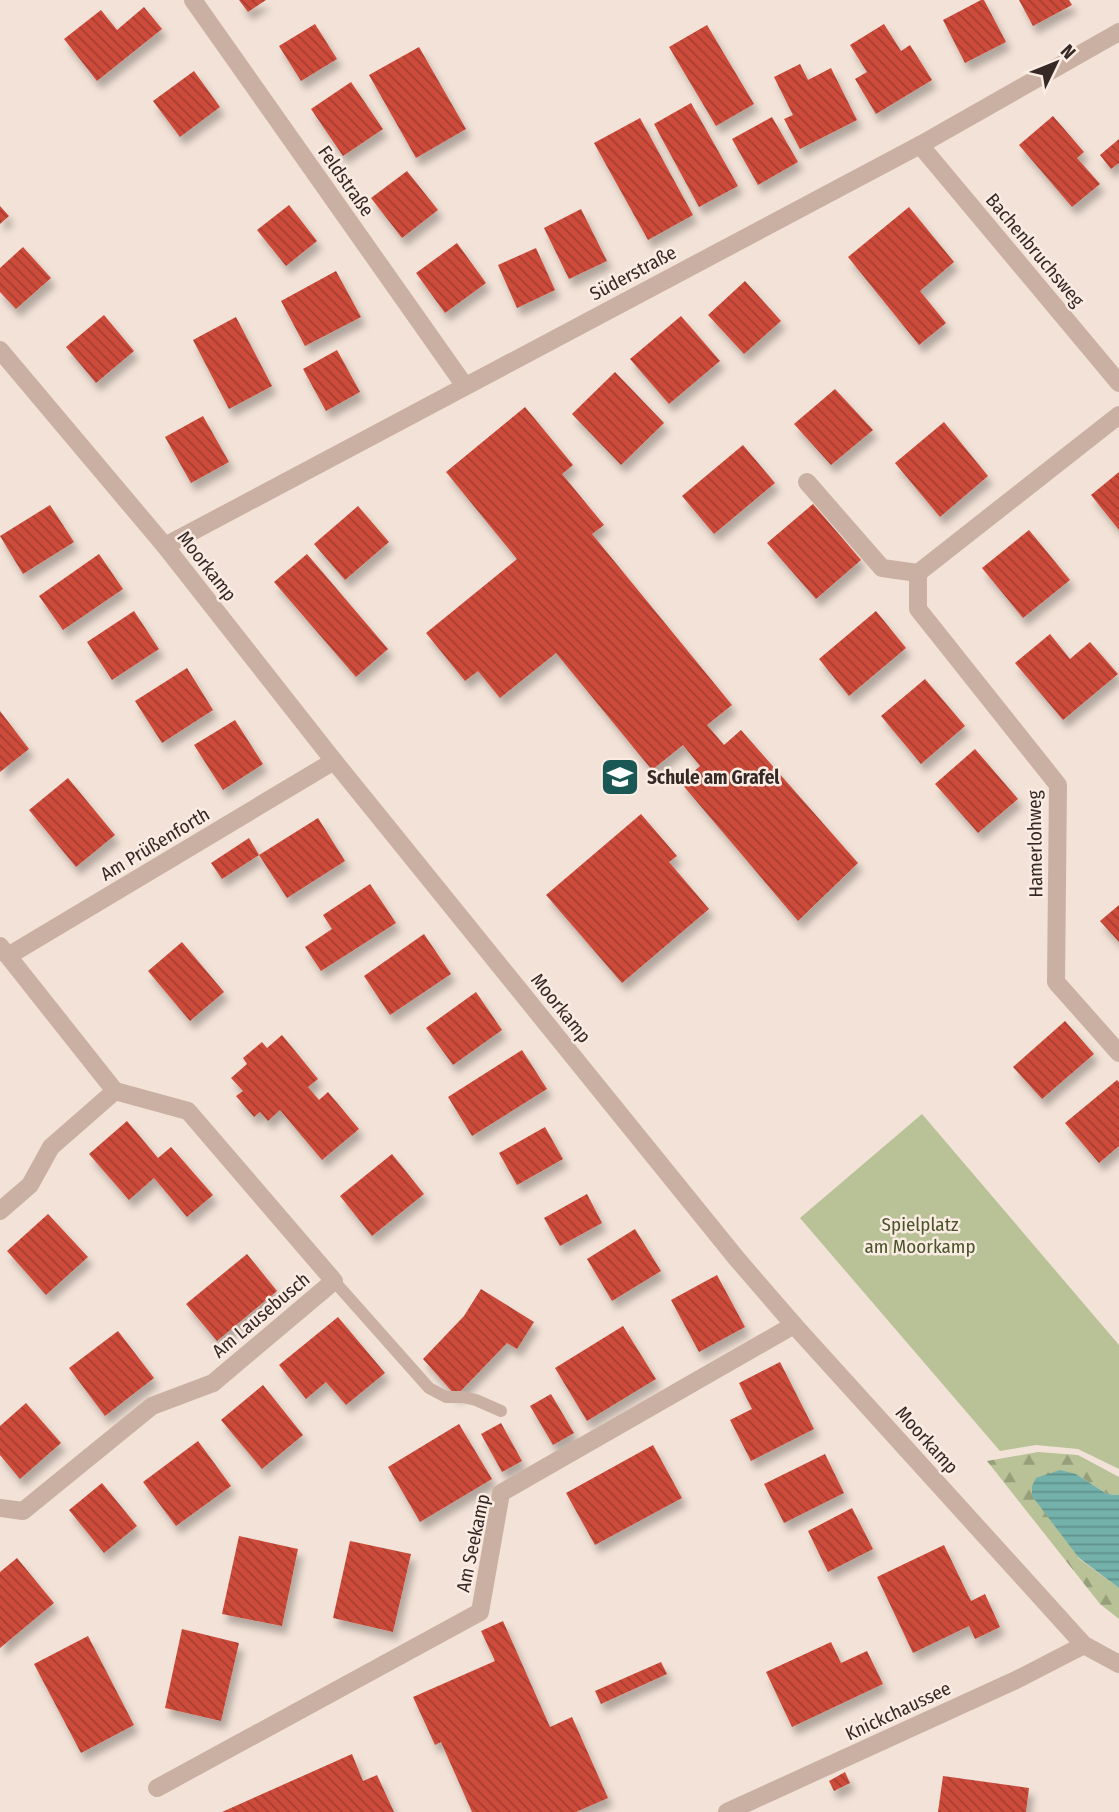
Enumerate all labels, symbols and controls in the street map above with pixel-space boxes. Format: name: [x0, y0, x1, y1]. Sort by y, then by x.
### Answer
north arrow: [1021, 28, 1091, 98]
text: N: [1056, 40, 1080, 64]
street label: Feldstraße: [313, 141, 379, 221]
street label: Bachenbruchsweg: [981, 189, 1089, 311]
street label: Süderstraße: [586, 241, 680, 305]
street label: Moorkamp: [172, 526, 242, 606]
school or university icon: Schule am Grafel: [599, 756, 641, 798]
place label: Schule am Grafel: [647, 766, 780, 789]
street label: Hamerlohweg: [1023, 790, 1047, 898]
street label: Am Prüßenforth: [96, 802, 214, 886]
street label: Moorkamp: [526, 969, 596, 1047]
park label: Spielplatz am Moorkamp: [864, 1213, 976, 1258]
street label: Am Lausebusch: [207, 1267, 315, 1363]
street label: Moorkamp: [891, 1402, 963, 1478]
street label: Am Seekamp: [451, 1492, 495, 1594]
street label: Knickchaussee: [842, 1677, 954, 1745]

